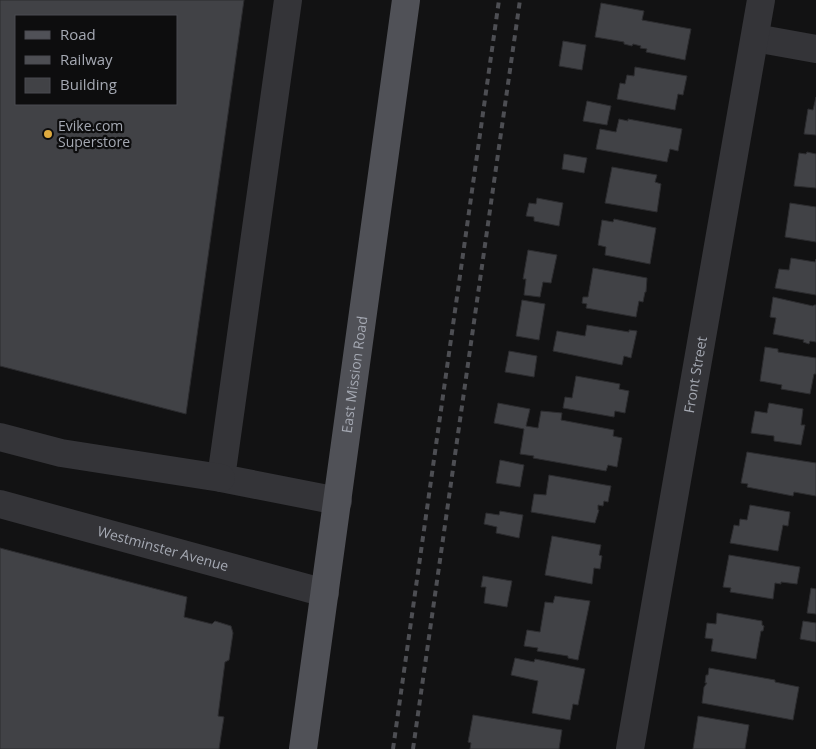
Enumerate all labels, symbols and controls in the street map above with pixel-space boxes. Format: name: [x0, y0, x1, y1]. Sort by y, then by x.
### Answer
legend: [15, 15, 178, 105]
text: Road: [60, 24, 96, 44]
text: Railway: [60, 49, 113, 69]
text: Building: [60, 74, 117, 94]
place label: Evike.com Superstore: [58, 116, 130, 151]
marker: Evike.com Superstore: [42, 128, 54, 140]
street label: East Mission Road: [337, 315, 371, 434]
street label: Front Street: [679, 335, 711, 415]
street label: Westminster Avenue: [95, 521, 231, 575]

